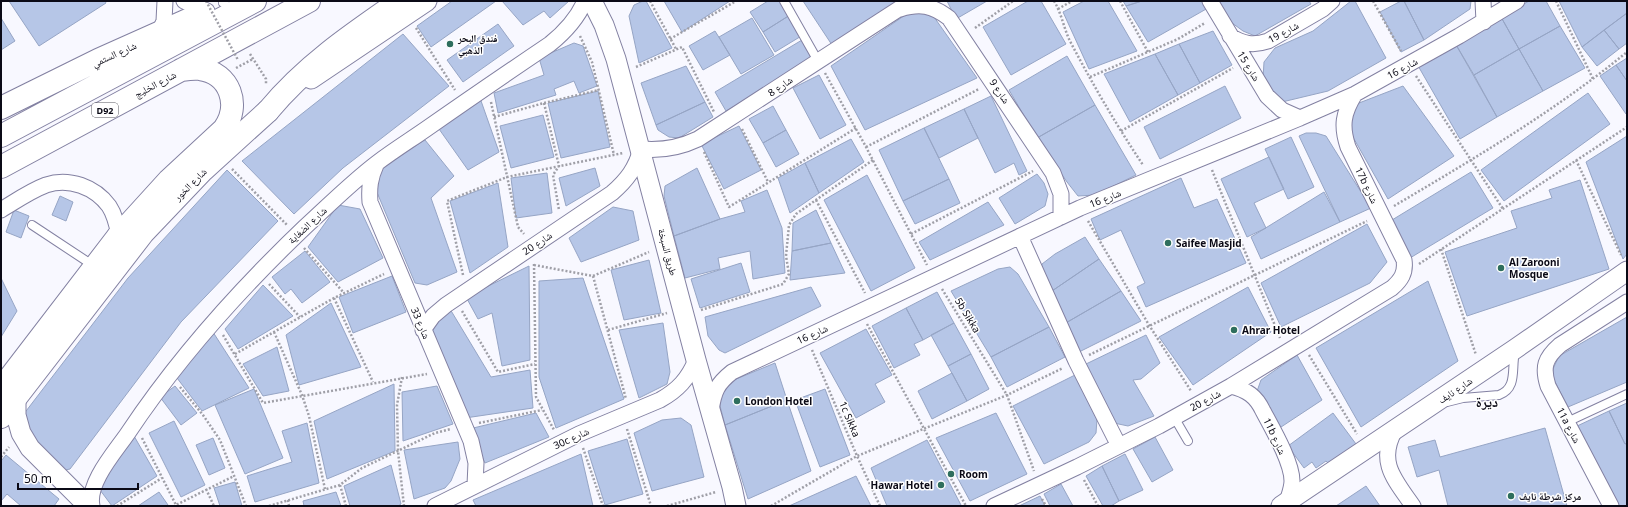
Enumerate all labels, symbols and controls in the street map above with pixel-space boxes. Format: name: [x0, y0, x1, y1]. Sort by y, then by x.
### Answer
street label: شارع 19: [1265, 18, 1301, 46]
place label: فندق البحر الذهبي: [457, 31, 498, 58]
street label: شارع الستمي: [90, 38, 139, 71]
marker: فندق البحر الذهبي: [445, 39, 455, 49]
street label: شارع 15: [1234, 48, 1264, 84]
street label: شارع 16: [1384, 54, 1420, 82]
street label: شارع الخليج: [132, 67, 179, 101]
street label: شارع 8: [765, 72, 796, 99]
street label: شارع 9: [987, 76, 1014, 107]
road number: D92: [92, 103, 118, 117]
street label: شارع الخور: [170, 164, 210, 204]
street label: 17b شارع: [1352, 164, 1382, 206]
street label: شارع 16: [1087, 185, 1123, 211]
street label: شارع الضغاية: [284, 203, 330, 247]
street label: طريق السبخة: [655, 227, 681, 278]
street label: شارع 20: [519, 228, 555, 258]
place label: Saifee Masjid: [1176, 236, 1242, 250]
marker: Saifee Masjid: [1163, 238, 1173, 248]
place label: Al Zarooni Mosque: [1509, 255, 1560, 281]
marker: Al Zarooni Mosque: [1496, 263, 1506, 273]
street label: 5b Sikka: [952, 295, 984, 335]
street label: شارع 33: [408, 305, 434, 341]
street label: شارع 16: [794, 320, 830, 347]
place label: Ahrar Hotel: [1242, 323, 1300, 337]
marker: Ahrar Hotel: [1229, 325, 1239, 335]
street label: شارع نايف: [1435, 373, 1475, 407]
street label: شارع 20: [1187, 386, 1223, 414]
district label: ديرة: [1476, 392, 1498, 411]
place label: London Hotel: [745, 394, 812, 408]
marker: London Hotel: [732, 396, 742, 406]
street label: 1c Sikka: [836, 399, 864, 439]
street label: 11a شارع: [1554, 405, 1584, 446]
street label: 11b شارع: [1260, 415, 1290, 457]
street label: 30c شارع: [551, 423, 591, 452]
scale bar: [18, 465, 138, 491]
place label: Room: [959, 467, 988, 481]
marker: Room: [946, 469, 956, 479]
text: 50 m: [24, 470, 52, 487]
place label: Hawar Hotel: [871, 478, 933, 492]
marker: Hawar Hotel: [936, 480, 946, 490]
place label: مركز شرطة نايف: [1519, 489, 1581, 503]
marker: مركز شرطة نايف: [1506, 491, 1516, 501]

